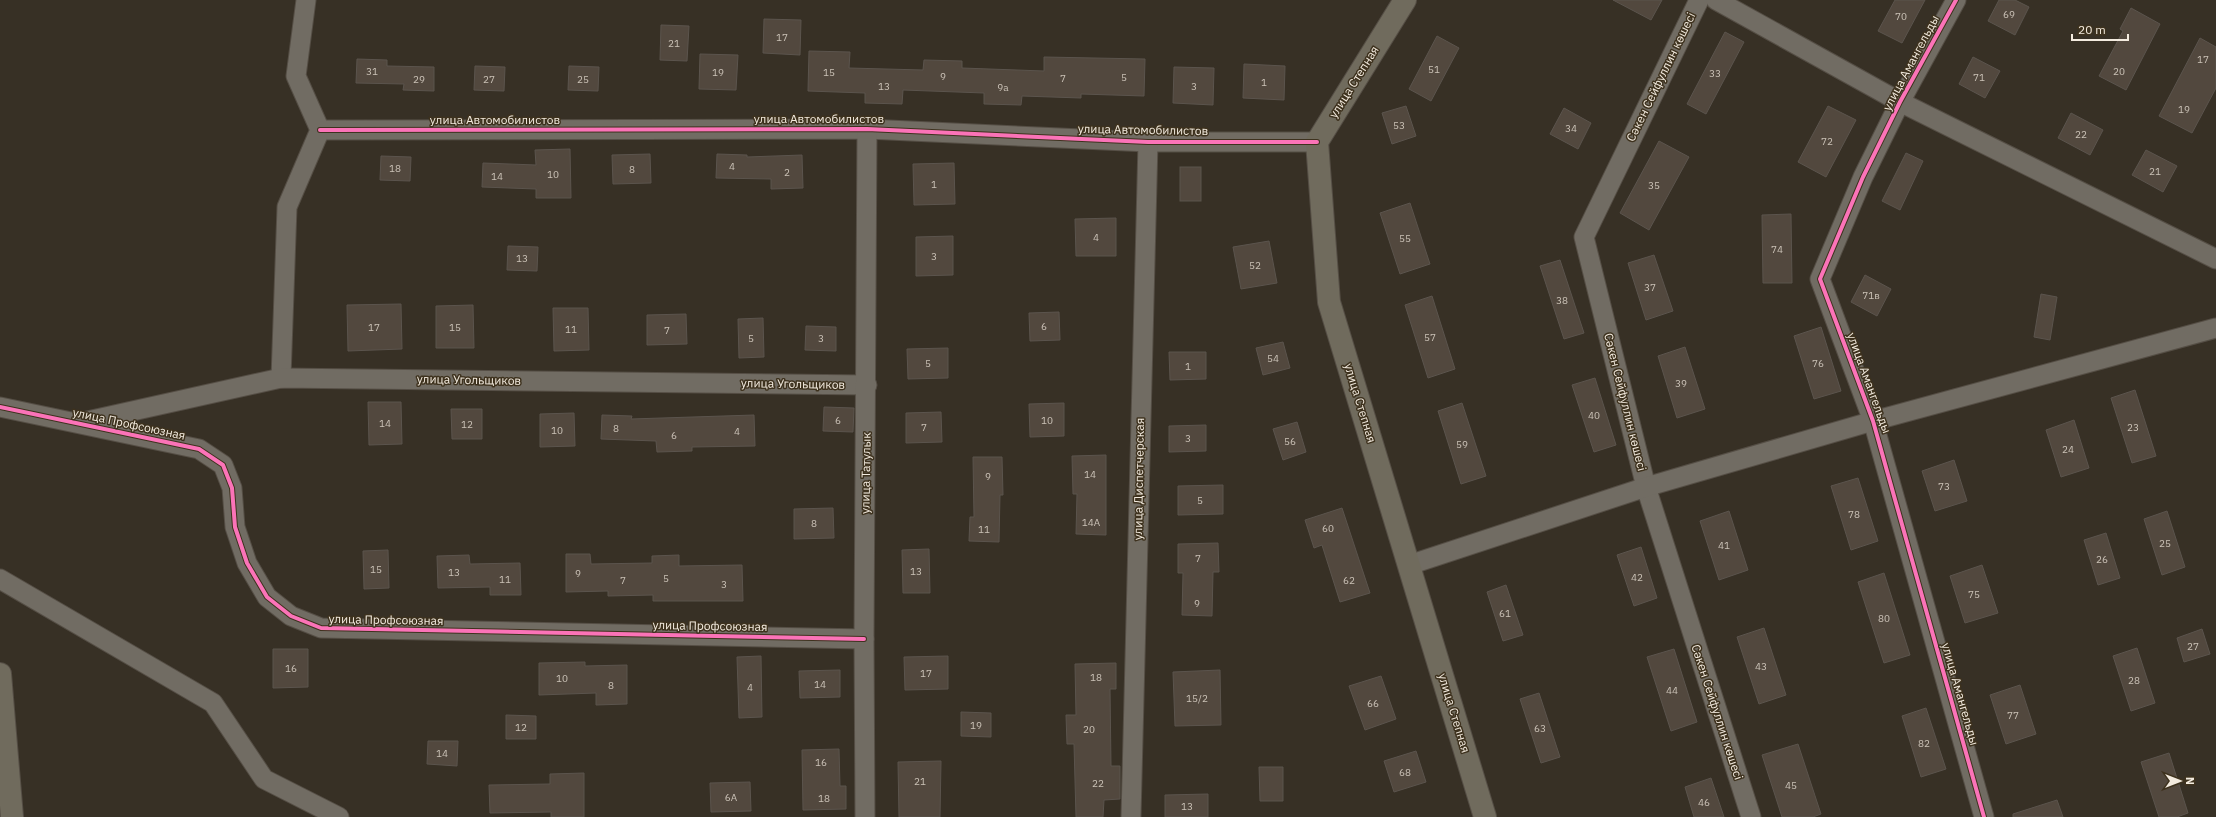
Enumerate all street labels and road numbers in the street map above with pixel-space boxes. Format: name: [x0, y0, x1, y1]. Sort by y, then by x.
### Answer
street label: Сәкен Сейфуллин көшесі: [1623, 10, 1698, 144]
street label: улица Амангельды: [1879, 12, 1942, 113]
street label: улица Степная: [1325, 43, 1382, 121]
street label: улица Автомобилистов: [754, 111, 884, 126]
street label: улица Автомобилистов: [430, 112, 560, 127]
street label: улица Автомобилистов: [1078, 121, 1208, 138]
street label: улица Амангельды: [1844, 330, 1895, 435]
street label: Сәкен Сейфуллин көшесі: [1601, 331, 1650, 472]
street label: улица Степная: [1341, 361, 1380, 444]
street label: улица Угольщиков: [417, 371, 521, 388]
street label: улица Угольщиков: [741, 375, 845, 392]
street label: улица Профсоюзная: [71, 404, 187, 443]
street label: улица Диспетчерская: [1130, 418, 1147, 540]
street label: улица Татулык: [857, 432, 874, 514]
street label: улица Профсоюзная: [328, 611, 444, 628]
street label: улица Профсоюзная: [652, 617, 768, 634]
street label: улица Амангельды: [1939, 641, 1982, 747]
street label: Сәкен Сейфуллин көшесі: [1688, 642, 1746, 781]
street label: улица Степная: [1435, 671, 1474, 754]

